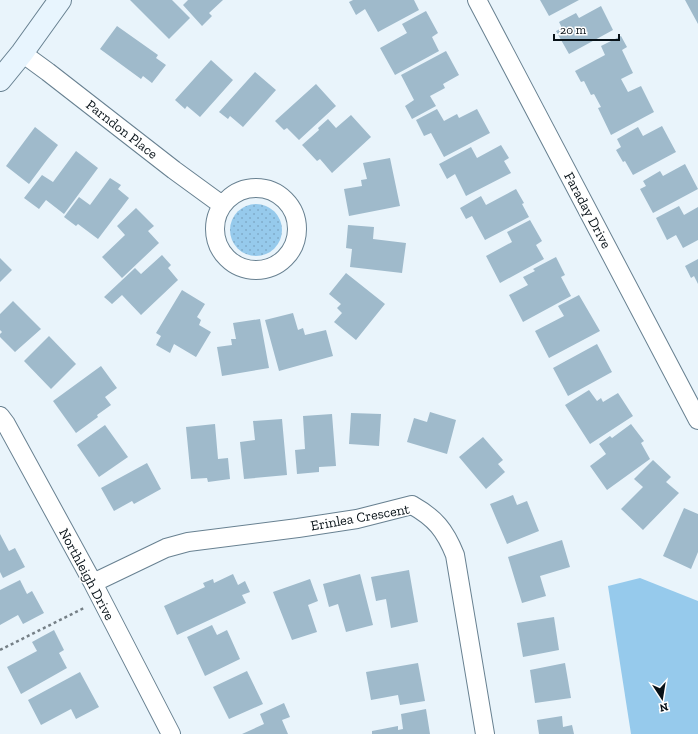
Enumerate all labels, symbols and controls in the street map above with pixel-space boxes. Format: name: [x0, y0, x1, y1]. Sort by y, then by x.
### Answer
scale bar: [554, 16, 619, 42]
text: 20 m: [560, 23, 587, 37]
street label: Parndon Place: [82, 96, 161, 163]
street label: Faraday Drive: [560, 169, 615, 252]
street label: Erinlea Crescent: [309, 500, 412, 535]
street label: Northleigh Drive: [55, 525, 118, 624]
north arrow: [642, 678, 682, 718]
text: N: [658, 700, 669, 715]

